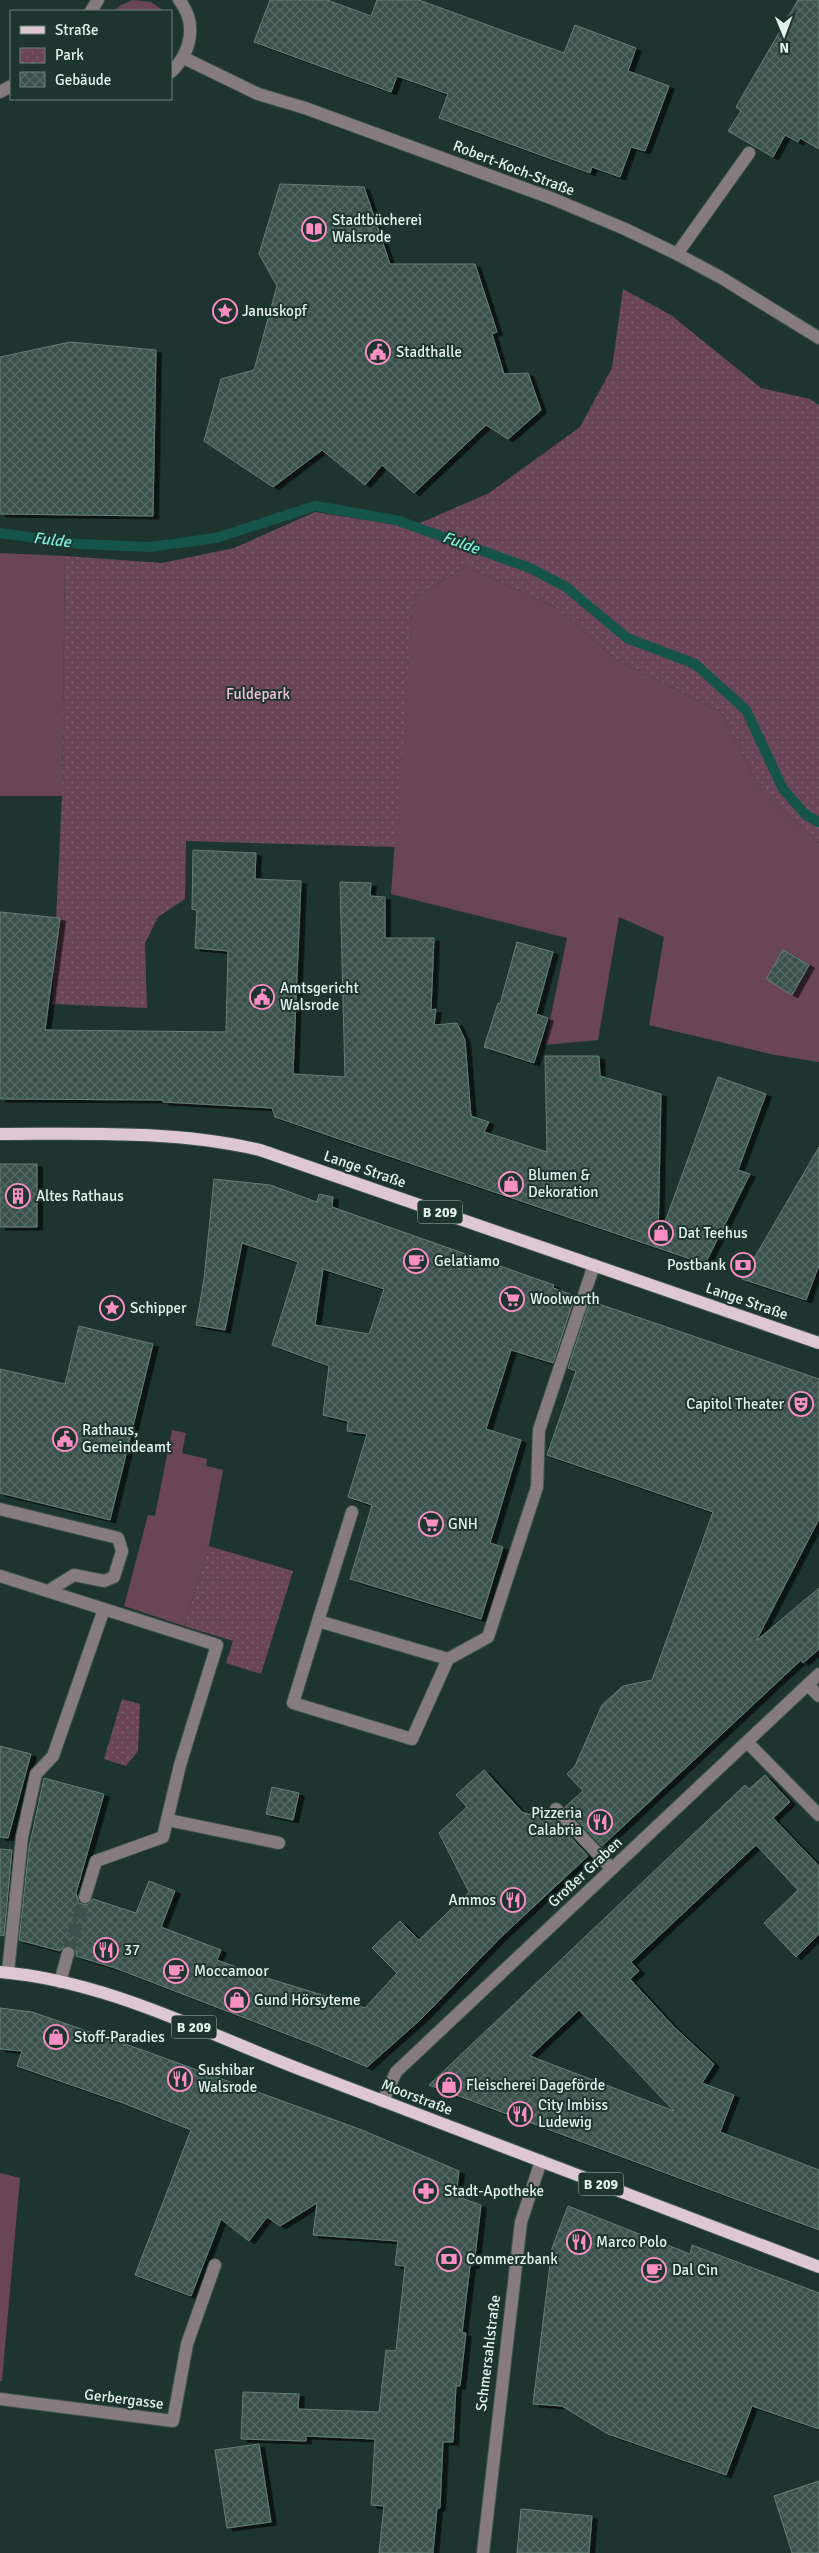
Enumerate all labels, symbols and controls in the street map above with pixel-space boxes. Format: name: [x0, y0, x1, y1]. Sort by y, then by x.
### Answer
legend: [10, 10, 172, 100]
north arrow: [759, 10, 809, 60]
text: Straße: [55, 21, 99, 39]
text: N: [779, 39, 789, 56]
text: Park: [55, 46, 84, 64]
text: Gebäude: [55, 71, 111, 89]
street label: Robert-Koch-Straße: [451, 137, 577, 199]
place label: Stadtbücherei Walsrode: [332, 211, 422, 246]
library icon: Stadtbücherei Walsrode: [301, 216, 327, 242]
place icon: Januskopf: [212, 298, 238, 324]
place label: Januskopf: [242, 302, 308, 320]
public building icon: Stadthalle: [365, 339, 391, 365]
place label: Stadthalle: [396, 343, 462, 361]
water label: Fulde: [440, 527, 483, 559]
water label: Fulde: [32, 528, 73, 552]
park label: Fuldepark: [226, 685, 290, 703]
place label: Amtsgericht Walsrode: [280, 979, 359, 1014]
public building icon: Amtsgericht Walsrode: [249, 984, 275, 1010]
street label: Lange Straße: [322, 1147, 408, 1191]
place label: Blumen & Dekoration: [528, 1166, 599, 1201]
shop icon: Blumen & Dekoration: [498, 1171, 524, 1197]
building icon: Altes Rathaus: [5, 1183, 31, 1209]
place label: Altes Rathaus: [36, 1187, 124, 1205]
road number: B 209: [418, 1200, 462, 1224]
shop icon: Dat Teehus: [648, 1220, 674, 1246]
place label: Dat Teehus: [678, 1224, 748, 1242]
cafe icon: Gelatiamo: [403, 1248, 429, 1274]
place label: Gelatiamo: [434, 1252, 500, 1270]
bank icon: Postbank: [730, 1252, 756, 1278]
place label: Postbank: [667, 1256, 726, 1274]
street label: Lange Straße: [704, 1279, 790, 1323]
supermarket icon: Woolworth: [499, 1286, 525, 1312]
place label: Woolworth: [530, 1290, 600, 1308]
place icon: Schipper: [99, 1295, 125, 1321]
place label: Schipper: [130, 1299, 187, 1317]
theatre icon: Capitol Theater: [788, 1391, 814, 1417]
place label: Capitol Theater: [686, 1395, 784, 1413]
place label: Rathaus, Gemeindeamt: [82, 1421, 171, 1456]
public building icon: Rathaus, Gemeindeamt: [52, 1426, 78, 1452]
supermarket icon: GNH: [418, 1511, 444, 1537]
place label: GNH: [448, 1515, 478, 1533]
place label: Pizzeria Calabria: [528, 1804, 582, 1839]
restaurant icon: Pizzeria Calabria: [587, 1809, 613, 1835]
street label: Großer Graben: [544, 1833, 626, 1911]
restaurant icon: Ammos: [500, 1887, 526, 1913]
place label: Ammos: [449, 1891, 496, 1909]
restaurant icon: 37: [93, 1937, 119, 1963]
place label: 37: [124, 1941, 140, 1959]
cafe icon: Moccamoor: [163, 1958, 189, 1984]
place label: Moccamoor: [194, 1962, 269, 1980]
shop icon: Gund Hörsyteme: [224, 1987, 250, 2013]
place label: Gund Hörsyteme: [254, 1991, 361, 2009]
road number: B 209: [172, 2015, 216, 2038]
shop icon: Stoff-Paradies: [43, 2024, 69, 2050]
place label: Stoff-Paradies: [74, 2028, 165, 2046]
place label: Sushibar Walsrode: [198, 2061, 257, 2096]
restaurant icon: Sushibar Walsrode: [167, 2066, 193, 2092]
shop icon: Fleischerei Dageförde: [436, 2072, 462, 2098]
street label: Moorstraße: [379, 2075, 455, 2119]
place label: Fleischerei Dageförde: [466, 2076, 605, 2094]
place label: City Imbiss Ludewig: [538, 2096, 609, 2131]
restaurant icon: City Imbiss Ludewig: [507, 2101, 533, 2127]
road number: B 209: [578, 2172, 624, 2196]
pharmacy icon: Stadt-Apotheke: [413, 2178, 439, 2204]
place label: Stadt-Apotheke: [444, 2182, 544, 2200]
restaurant icon: Marco Polo: [566, 2229, 592, 2255]
place label: Marco Polo: [596, 2233, 667, 2251]
bank icon: Commerzbank: [436, 2246, 462, 2272]
place label: Commerzbank: [466, 2250, 558, 2268]
cafe icon: Dal Cin: [641, 2257, 667, 2283]
place label: Dal Cin: [672, 2261, 718, 2279]
street label: Schmersahlstraße: [472, 2294, 504, 2412]
street label: Gerbergasse: [83, 2385, 165, 2413]

